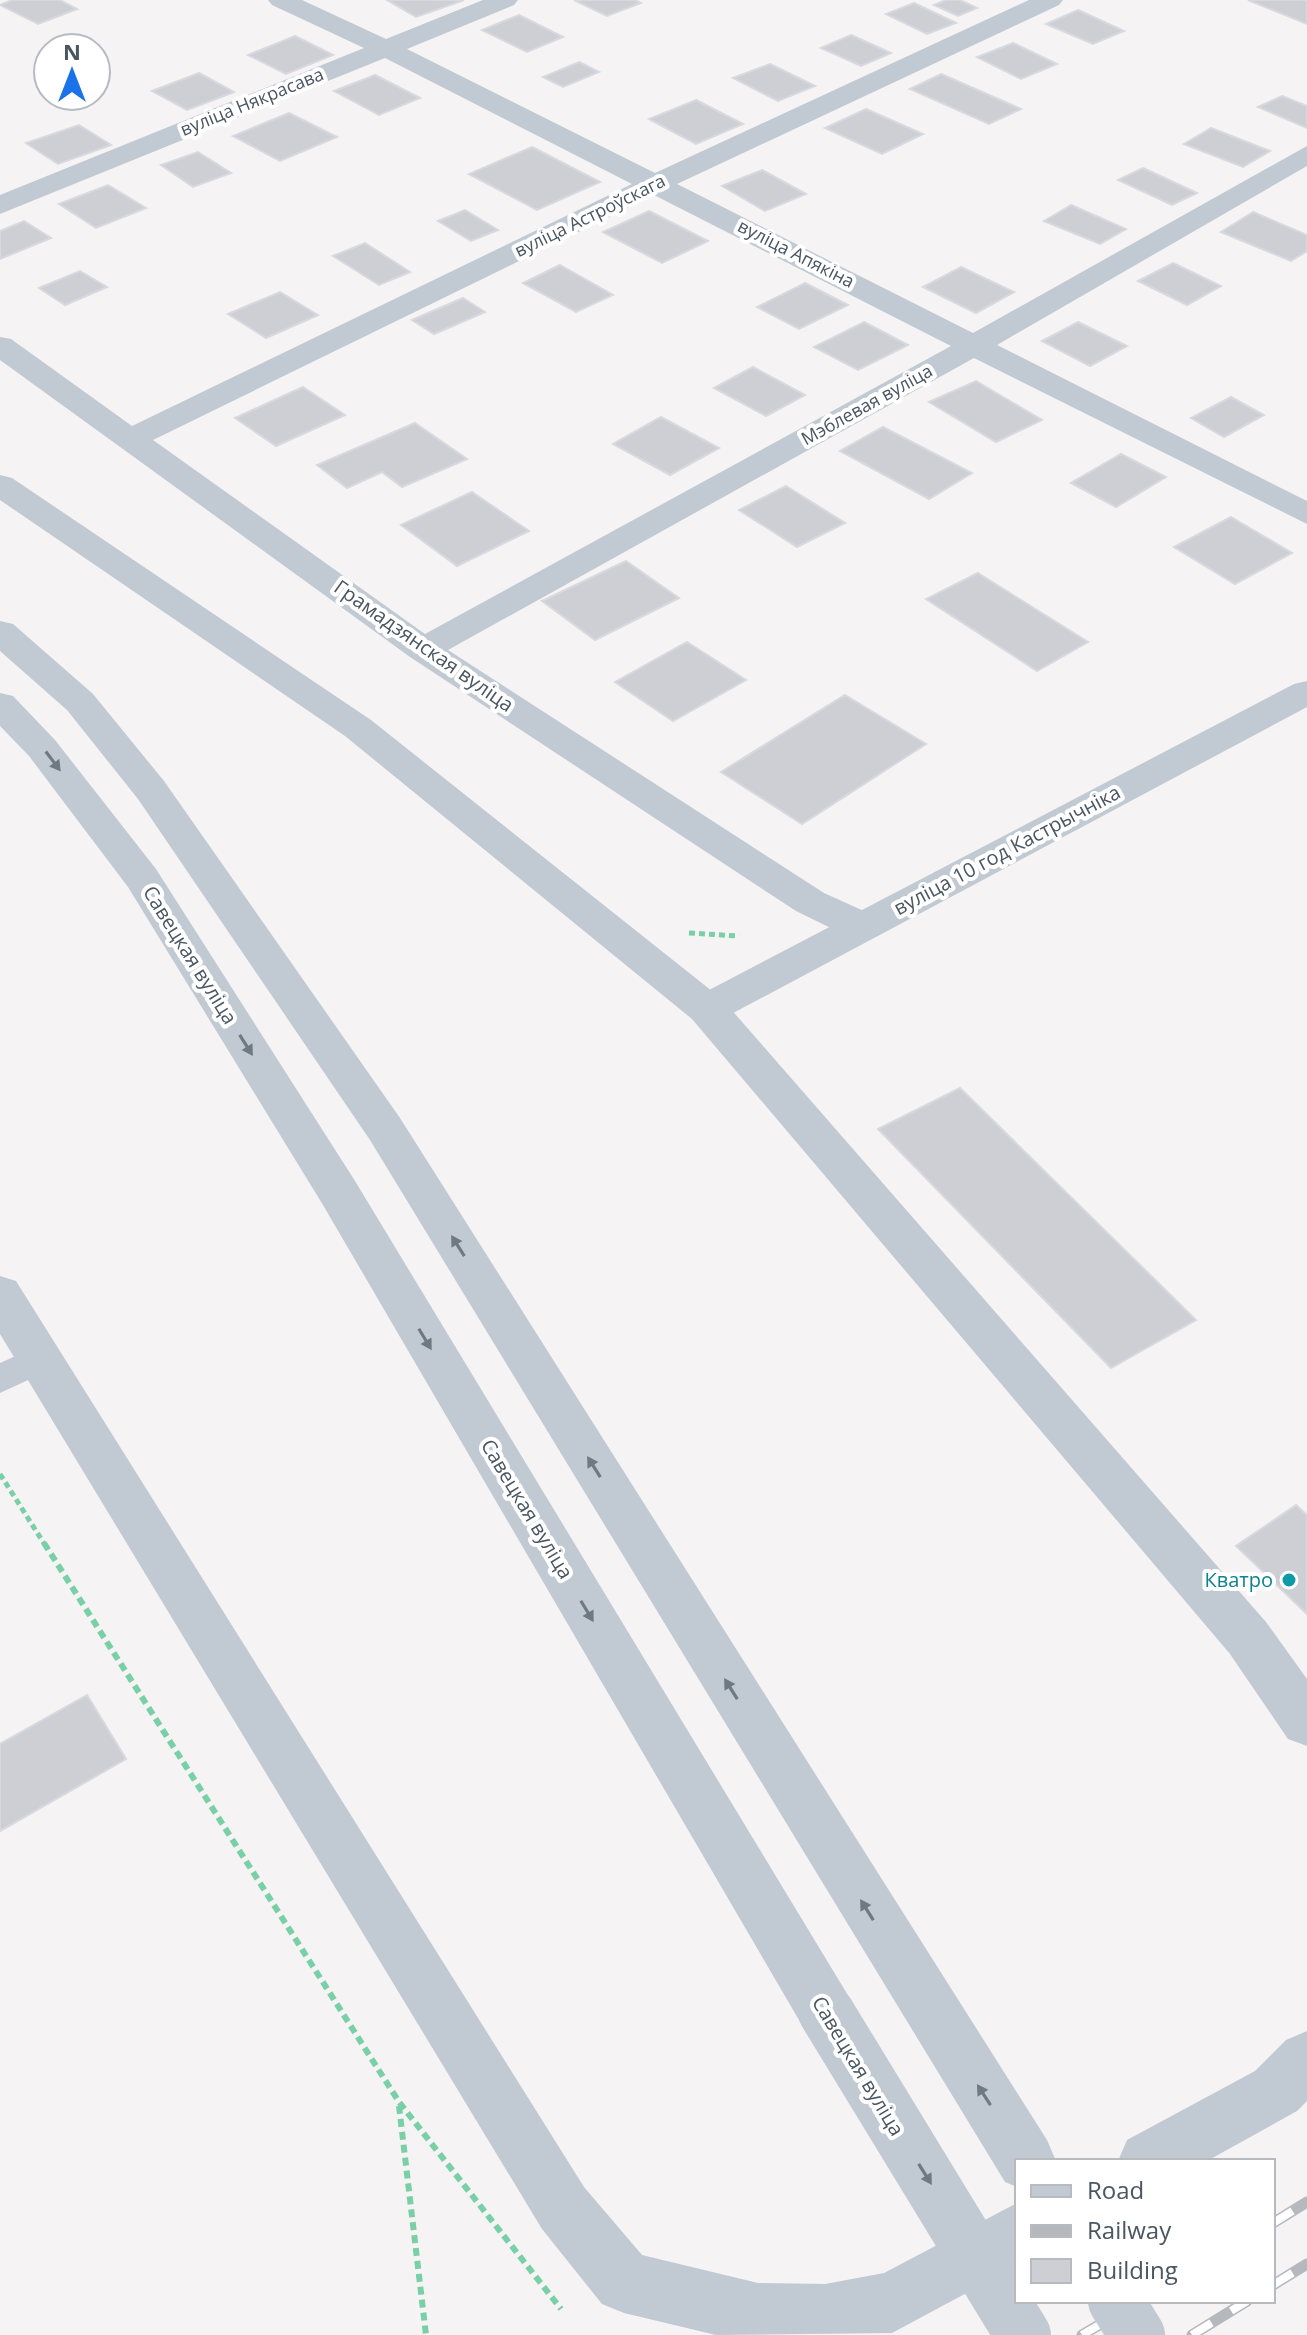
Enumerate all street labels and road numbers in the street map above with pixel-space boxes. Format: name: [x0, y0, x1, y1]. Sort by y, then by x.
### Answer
street label: вуліца Някрасава: [176, 61, 327, 141]
street label: вуліца Астроўскага: [510, 168, 669, 262]
street label: вуліца Апякіна: [734, 213, 859, 293]
street label: Мэблевая вуліца: [797, 358, 936, 450]
street label: Грамадзянская вуліца: [329, 573, 519, 718]
street label: вуліца 10 год Кастрычніка: [889, 778, 1125, 921]
street label: Савецкая вуліца: [137, 880, 244, 1029]
street label: Савецкая вуліца: [475, 1434, 580, 1584]
street label: Савецкая вуліца: [806, 1991, 911, 2141]

